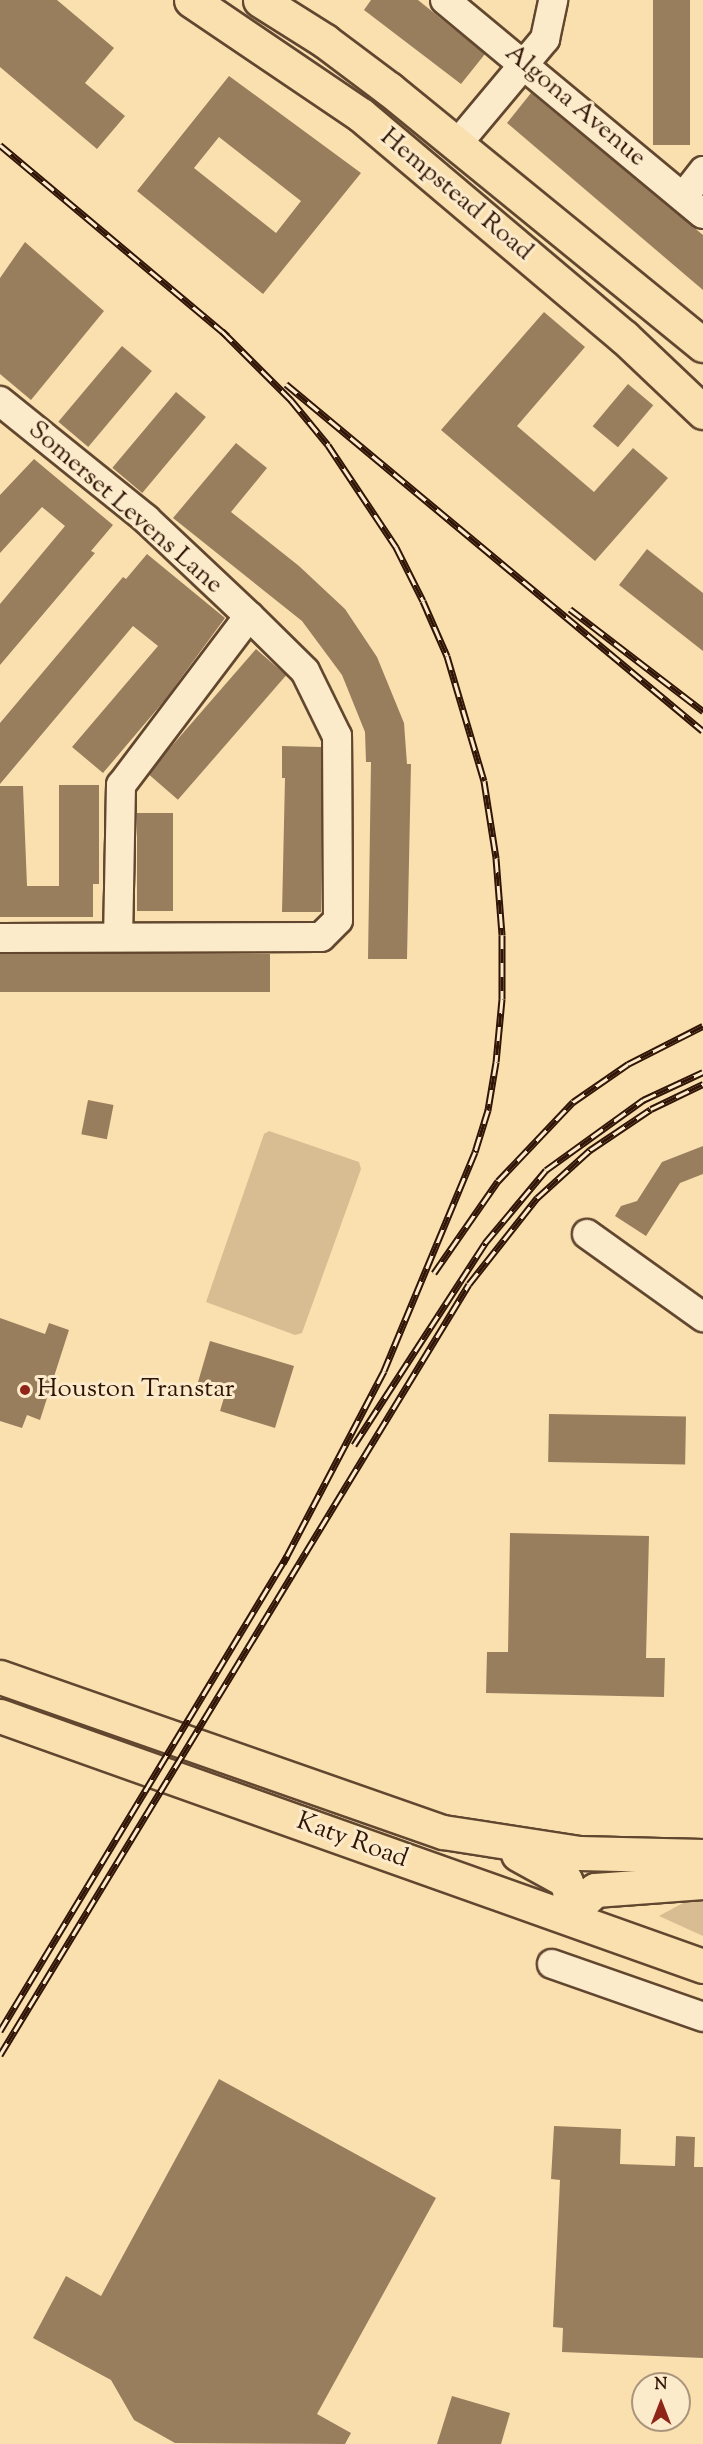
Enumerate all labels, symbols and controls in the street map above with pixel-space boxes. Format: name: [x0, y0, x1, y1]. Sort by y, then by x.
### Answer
street label: Algona Avenue: [498, 38, 652, 174]
street label: Hempstead Road: [373, 122, 539, 268]
street label: Somerset Levens Lane: [21, 415, 229, 601]
place label: Houston Transtar: [37, 1374, 235, 1406]
marker: Houston Transtar: [18, 1383, 32, 1397]
street label: Katy Road: [292, 1806, 412, 1876]
north arrow: [631, 2372, 691, 2432]
text: N: [655, 2374, 667, 2397]

